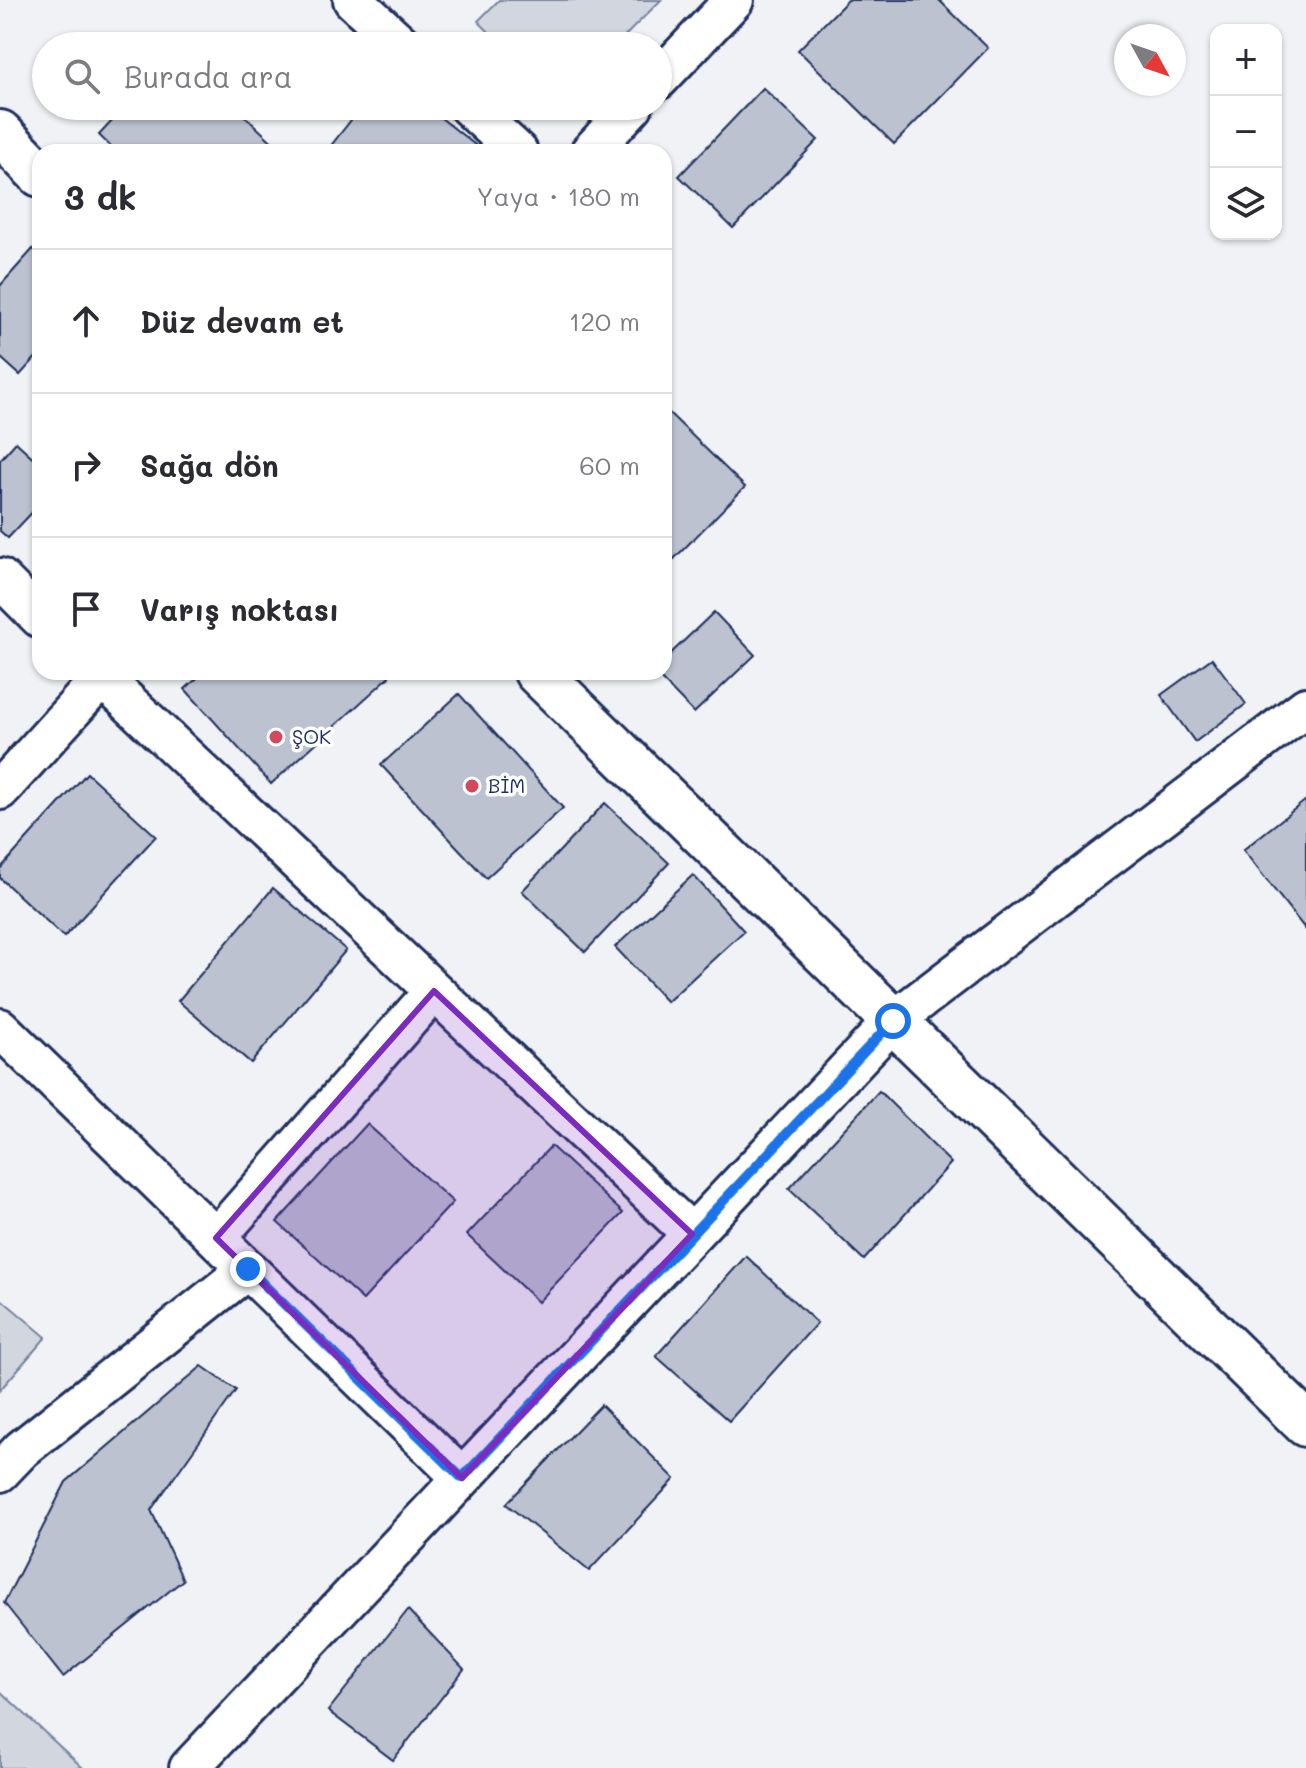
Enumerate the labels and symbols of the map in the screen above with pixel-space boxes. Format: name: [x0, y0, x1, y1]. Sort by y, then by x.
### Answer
north arrow: [1114, 24, 1186, 96]
place label: ŞOK: [292, 723, 331, 749]
marker: ŞOK: [267, 728, 285, 746]
place label: BİM: [488, 772, 525, 798]
marker: BİM: [463, 777, 481, 795]
route start: [875, 1003, 911, 1039]
route end: [230, 1251, 266, 1287]

